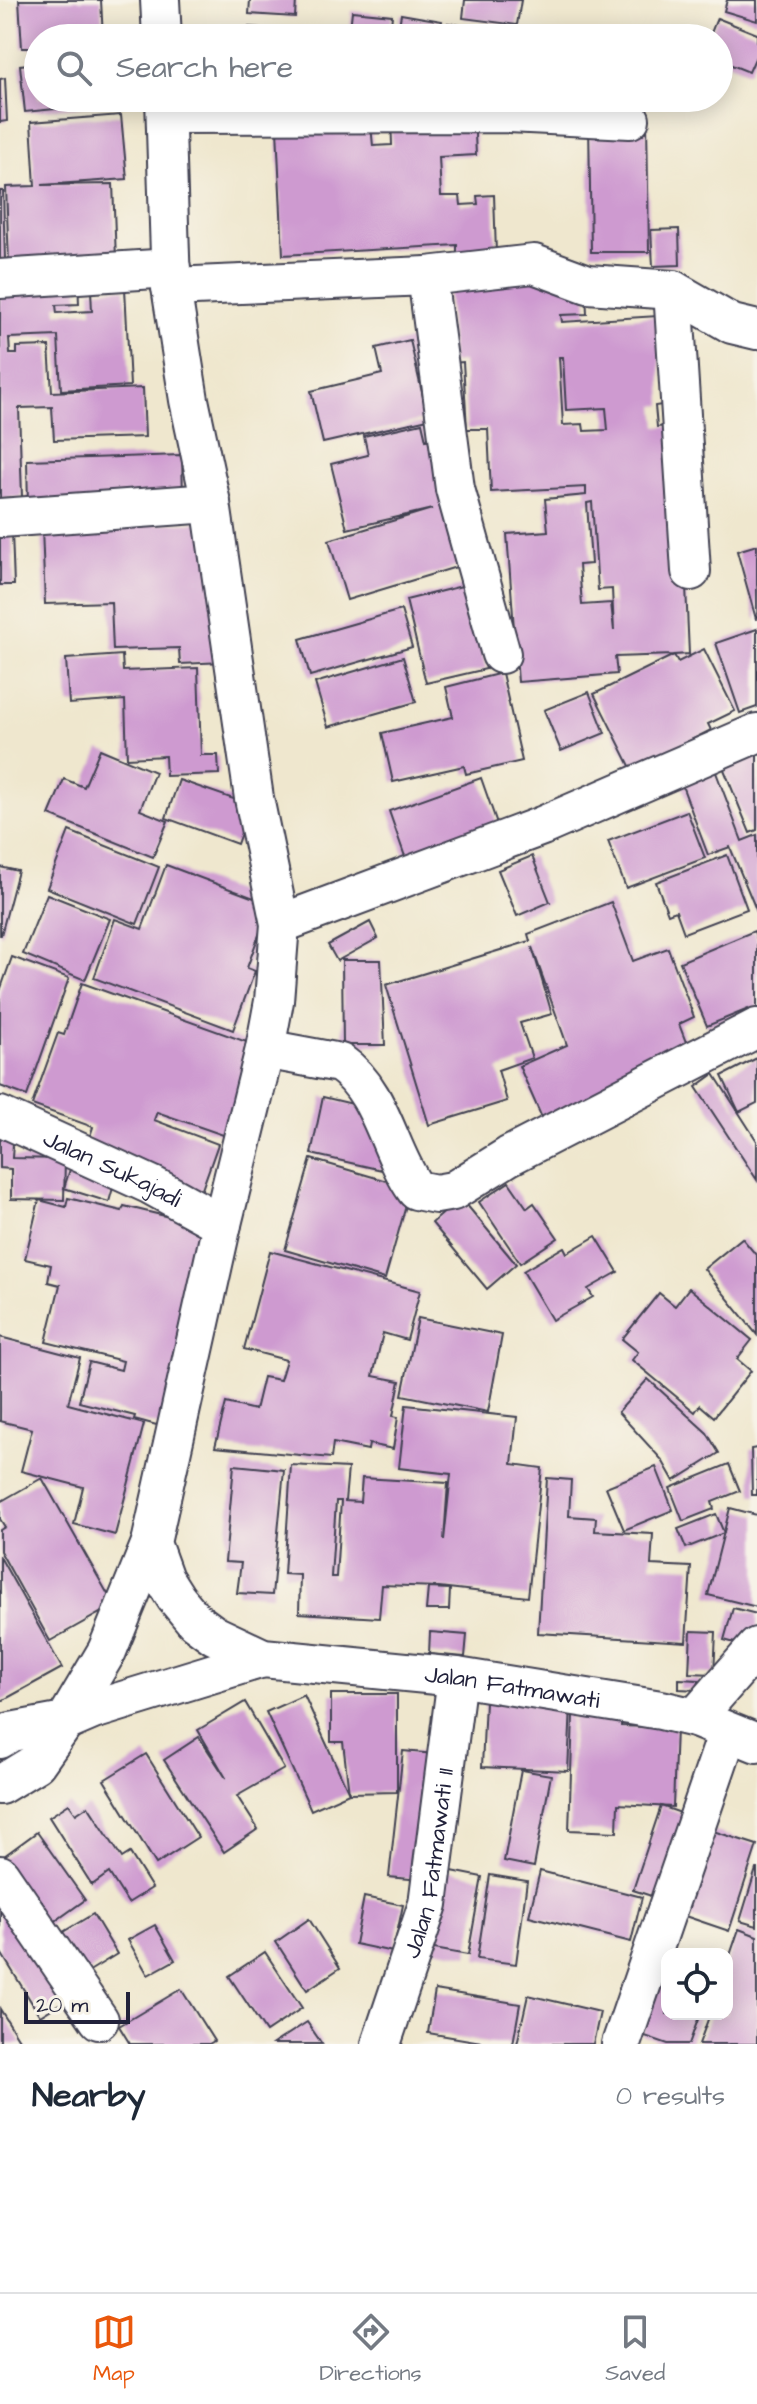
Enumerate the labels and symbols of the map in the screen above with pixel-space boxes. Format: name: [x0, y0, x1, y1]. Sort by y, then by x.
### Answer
street label: Jalan Sukajadi: [37, 1122, 188, 1217]
street label: Jalan Fatmawati: [423, 1658, 603, 1718]
street label: Jalan Fatmawati 11: [395, 1766, 463, 1963]
scale bar: [24, 1988, 130, 2024]

